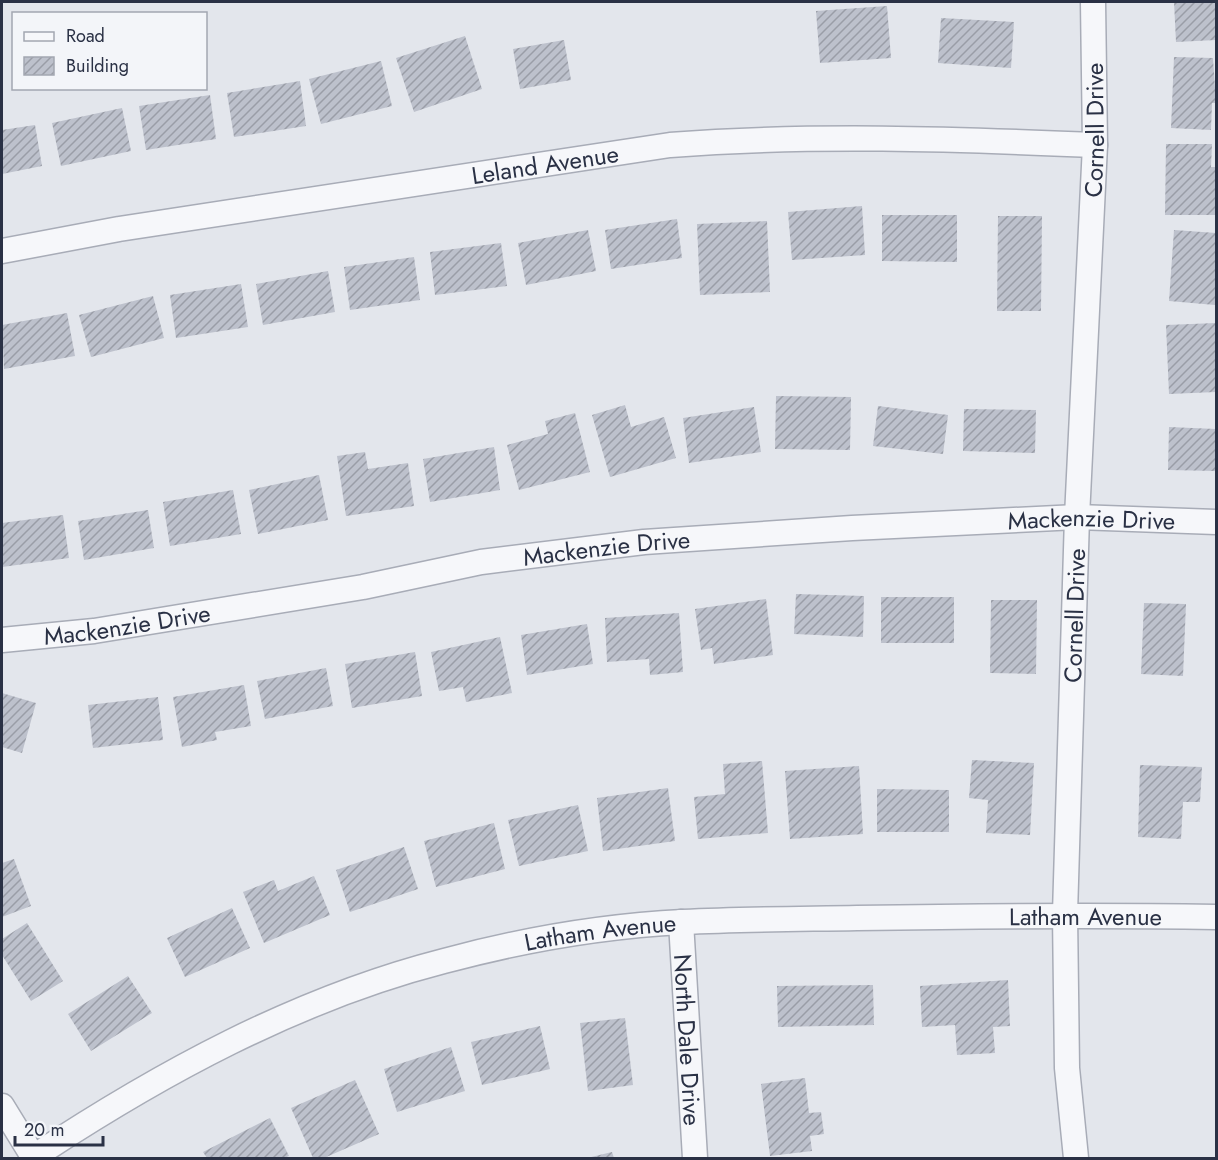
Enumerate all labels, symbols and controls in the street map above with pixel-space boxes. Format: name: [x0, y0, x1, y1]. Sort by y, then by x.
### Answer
legend: [12, 12, 207, 90]
text: Road: [66, 23, 105, 49]
text: Building: [66, 53, 129, 79]
street label: Cornell Drive: [1075, 63, 1113, 198]
street label: Leland Avenue: [469, 136, 621, 193]
street label: Mackenzie Drive: [1007, 499, 1176, 538]
street label: Mackenzie Drive: [521, 521, 691, 574]
street label: Cornell Drive: [1054, 548, 1094, 683]
street label: Mackenzie Drive: [42, 595, 213, 653]
street label: Latham Avenue: [1009, 898, 1162, 934]
street label: Latham Avenue: [521, 905, 677, 959]
street label: North Dale Drive: [665, 953, 711, 1127]
scale bar: [15, 1109, 104, 1147]
text: 20 m: [24, 1117, 64, 1143]

